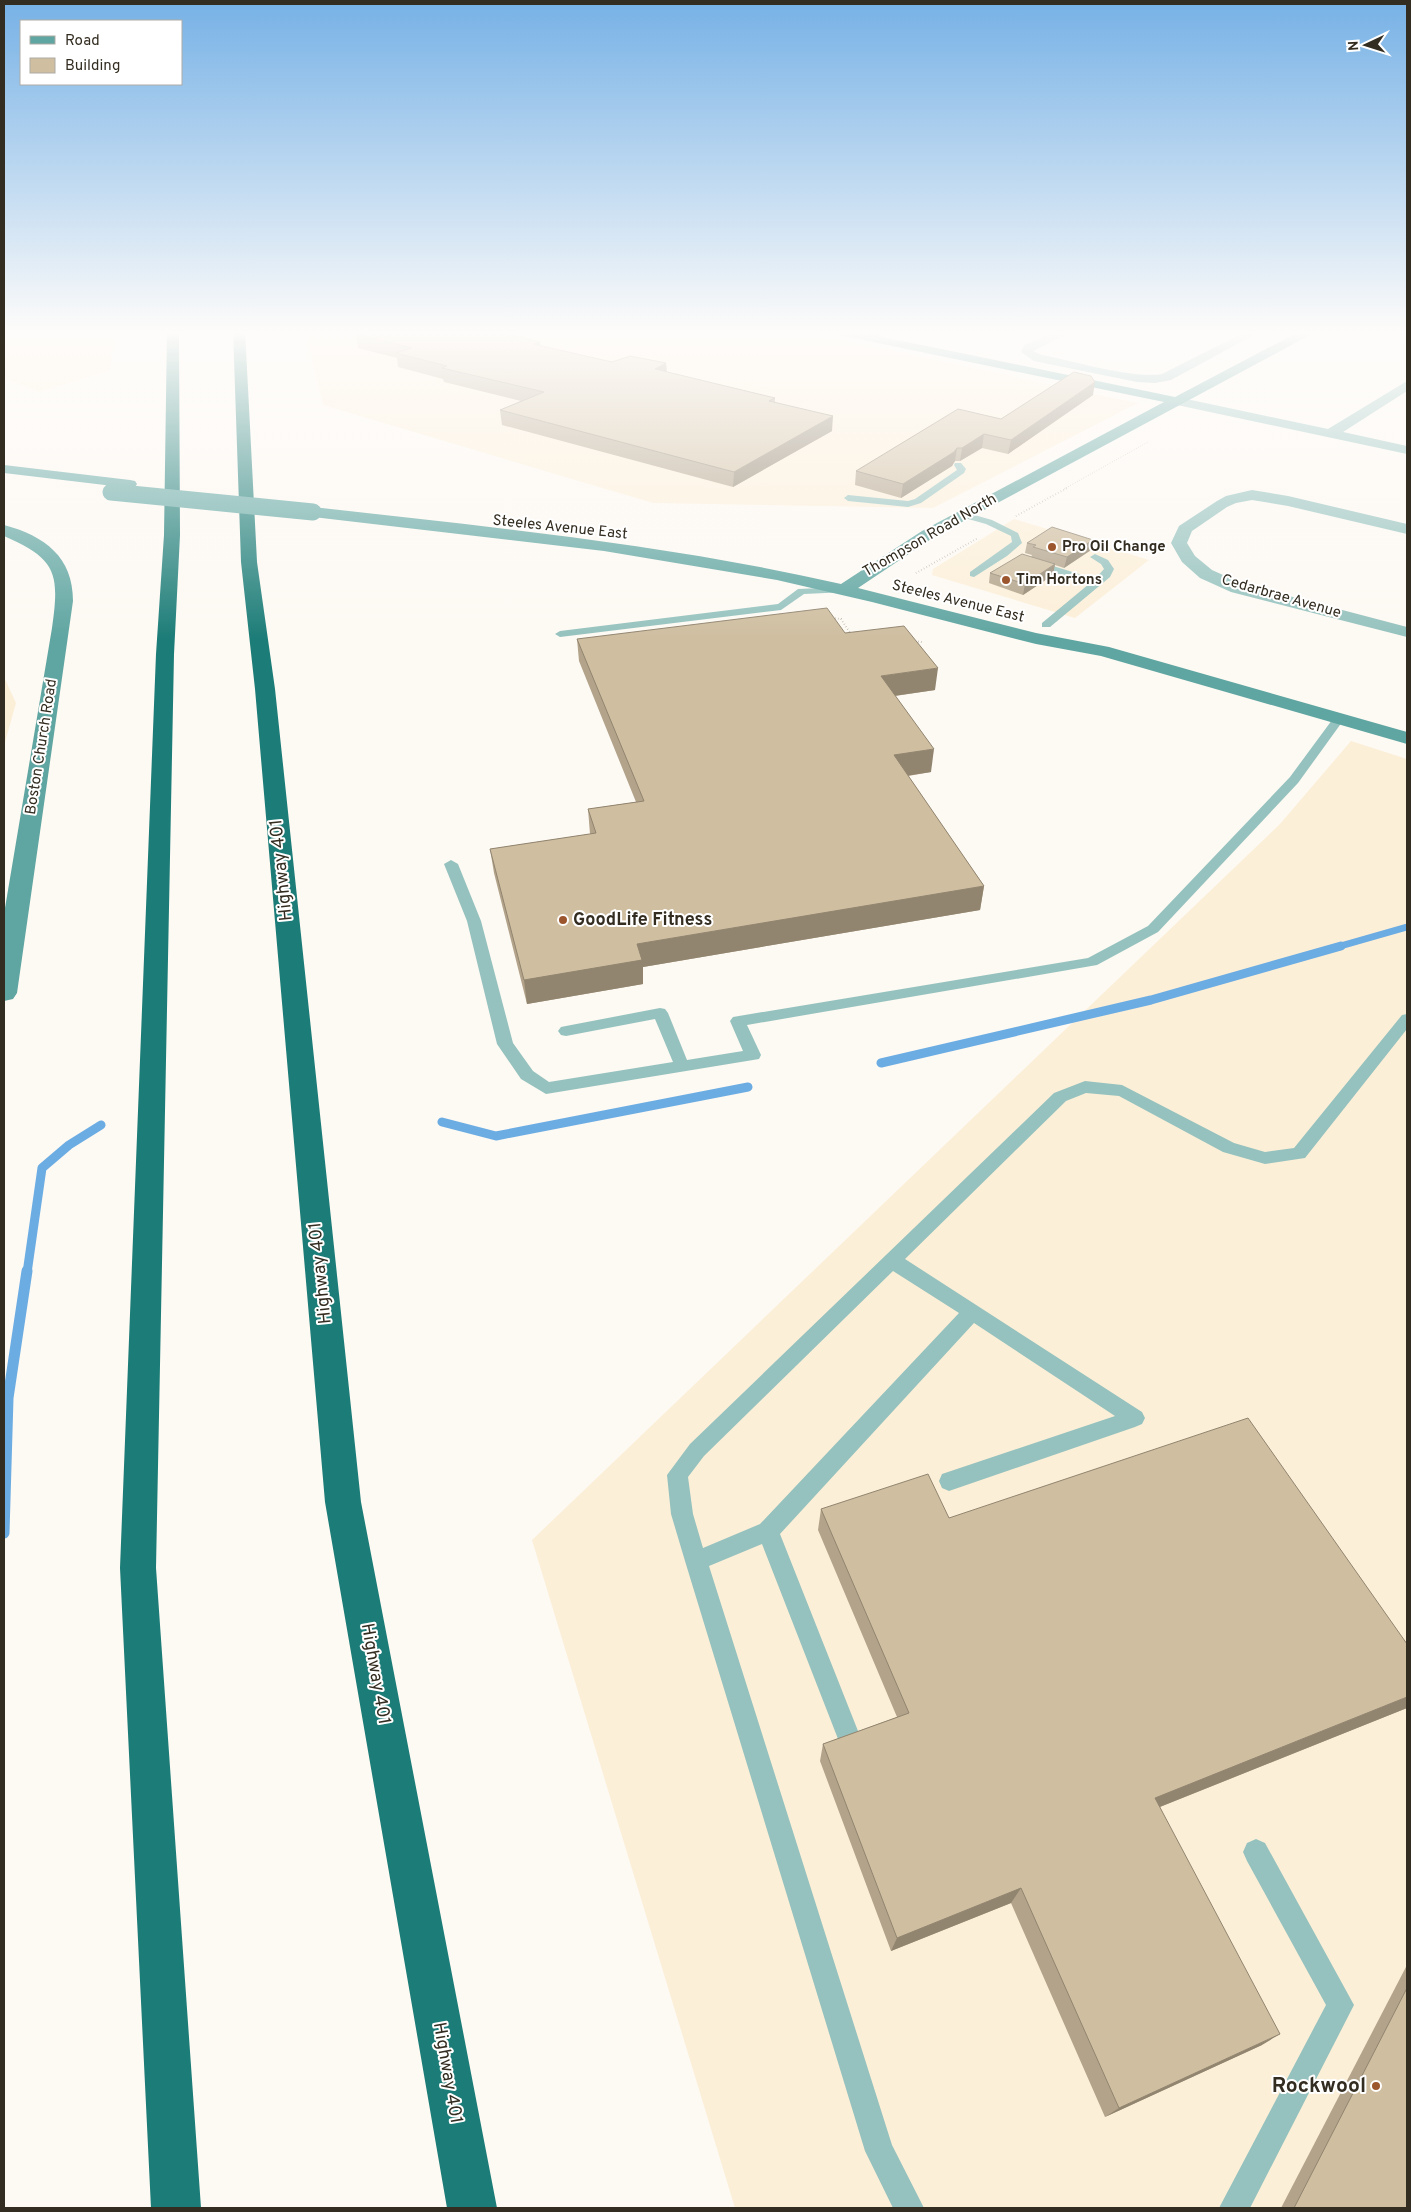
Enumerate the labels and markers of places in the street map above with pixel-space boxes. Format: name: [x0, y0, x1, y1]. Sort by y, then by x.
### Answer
place label: Pro Oil Change: [1062, 538, 1166, 557]
marker: Pro Oil Change: [1046, 541, 1058, 553]
place label: Tim Hortons: [1016, 571, 1102, 590]
marker: Tim Hortons: [1000, 574, 1012, 586]
place label: GoodLife Fitness: [573, 909, 712, 932]
marker: GoodLife Fitness: [557, 914, 569, 926]
place label: Rockwool: [1272, 2073, 1366, 2100]
marker: Rockwool: [1370, 2080, 1382, 2092]

